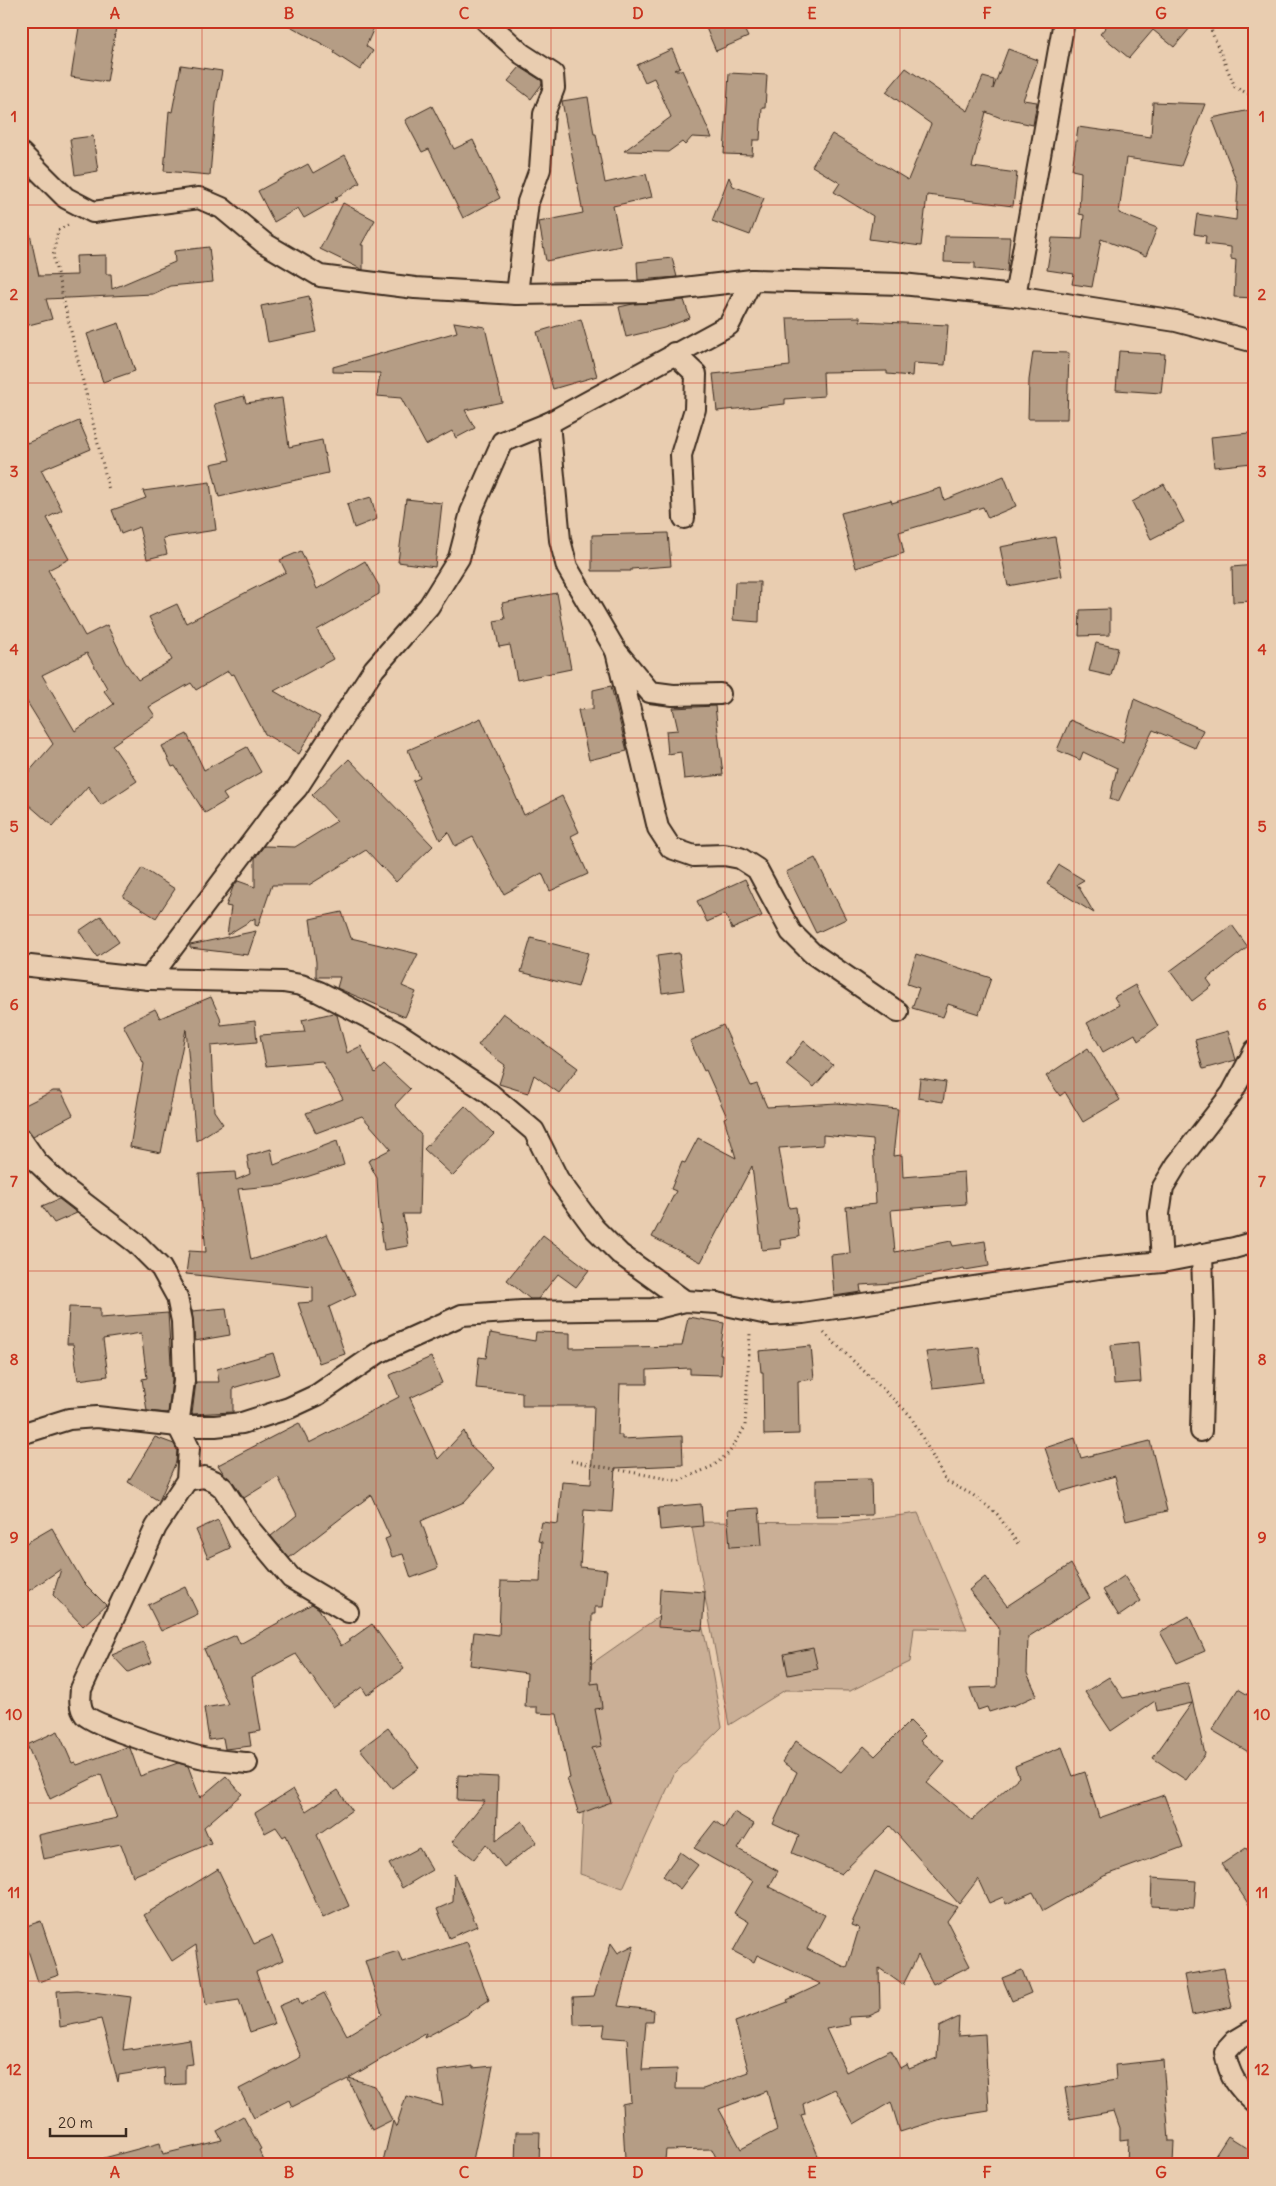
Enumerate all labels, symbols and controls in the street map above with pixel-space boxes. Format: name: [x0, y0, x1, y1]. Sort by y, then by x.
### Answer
text: A: [110, 3, 120, 23]
text: B: [284, 3, 295, 23]
text: C: [459, 3, 470, 23]
text: D: [632, 3, 644, 23]
text: E: [807, 3, 817, 23]
text: F: [982, 3, 992, 23]
text: G: [1155, 3, 1167, 23]
text: 1: [11, 106, 17, 126]
text: 1: [1259, 106, 1265, 126]
text: 2: [10, 284, 19, 304]
text: 2: [1258, 284, 1267, 304]
text: 3: [9, 461, 19, 481]
text: 3: [1257, 461, 1267, 481]
text: 4: [9, 639, 19, 659]
text: 4: [1257, 639, 1267, 659]
text: 5: [9, 816, 19, 836]
text: 5: [1257, 816, 1267, 836]
text: 6: [9, 994, 19, 1014]
text: 6: [1257, 994, 1267, 1014]
text: 7: [10, 1171, 18, 1191]
text: 7: [1258, 1171, 1266, 1191]
text: 8: [9, 1349, 19, 1369]
text: 8: [1257, 1349, 1267, 1369]
text: 9: [9, 1527, 19, 1547]
text: 9: [1257, 1527, 1267, 1547]
text: 10: [6, 1704, 22, 1724]
text: 10: [1254, 1704, 1270, 1724]
text: 11: [8, 1882, 20, 1902]
text: 11: [1256, 1882, 1268, 1902]
text: 12: [6, 2059, 22, 2079]
text: 12: [1254, 2059, 1270, 2079]
scale bar: [50, 2106, 126, 2138]
text: 20 m: [58, 2113, 93, 2132]
text: A: [110, 2162, 120, 2182]
text: B: [284, 2162, 295, 2182]
text: C: [459, 2162, 470, 2182]
text: D: [632, 2162, 644, 2182]
text: E: [807, 2162, 817, 2182]
text: F: [982, 2162, 992, 2182]
text: G: [1155, 2162, 1167, 2182]

